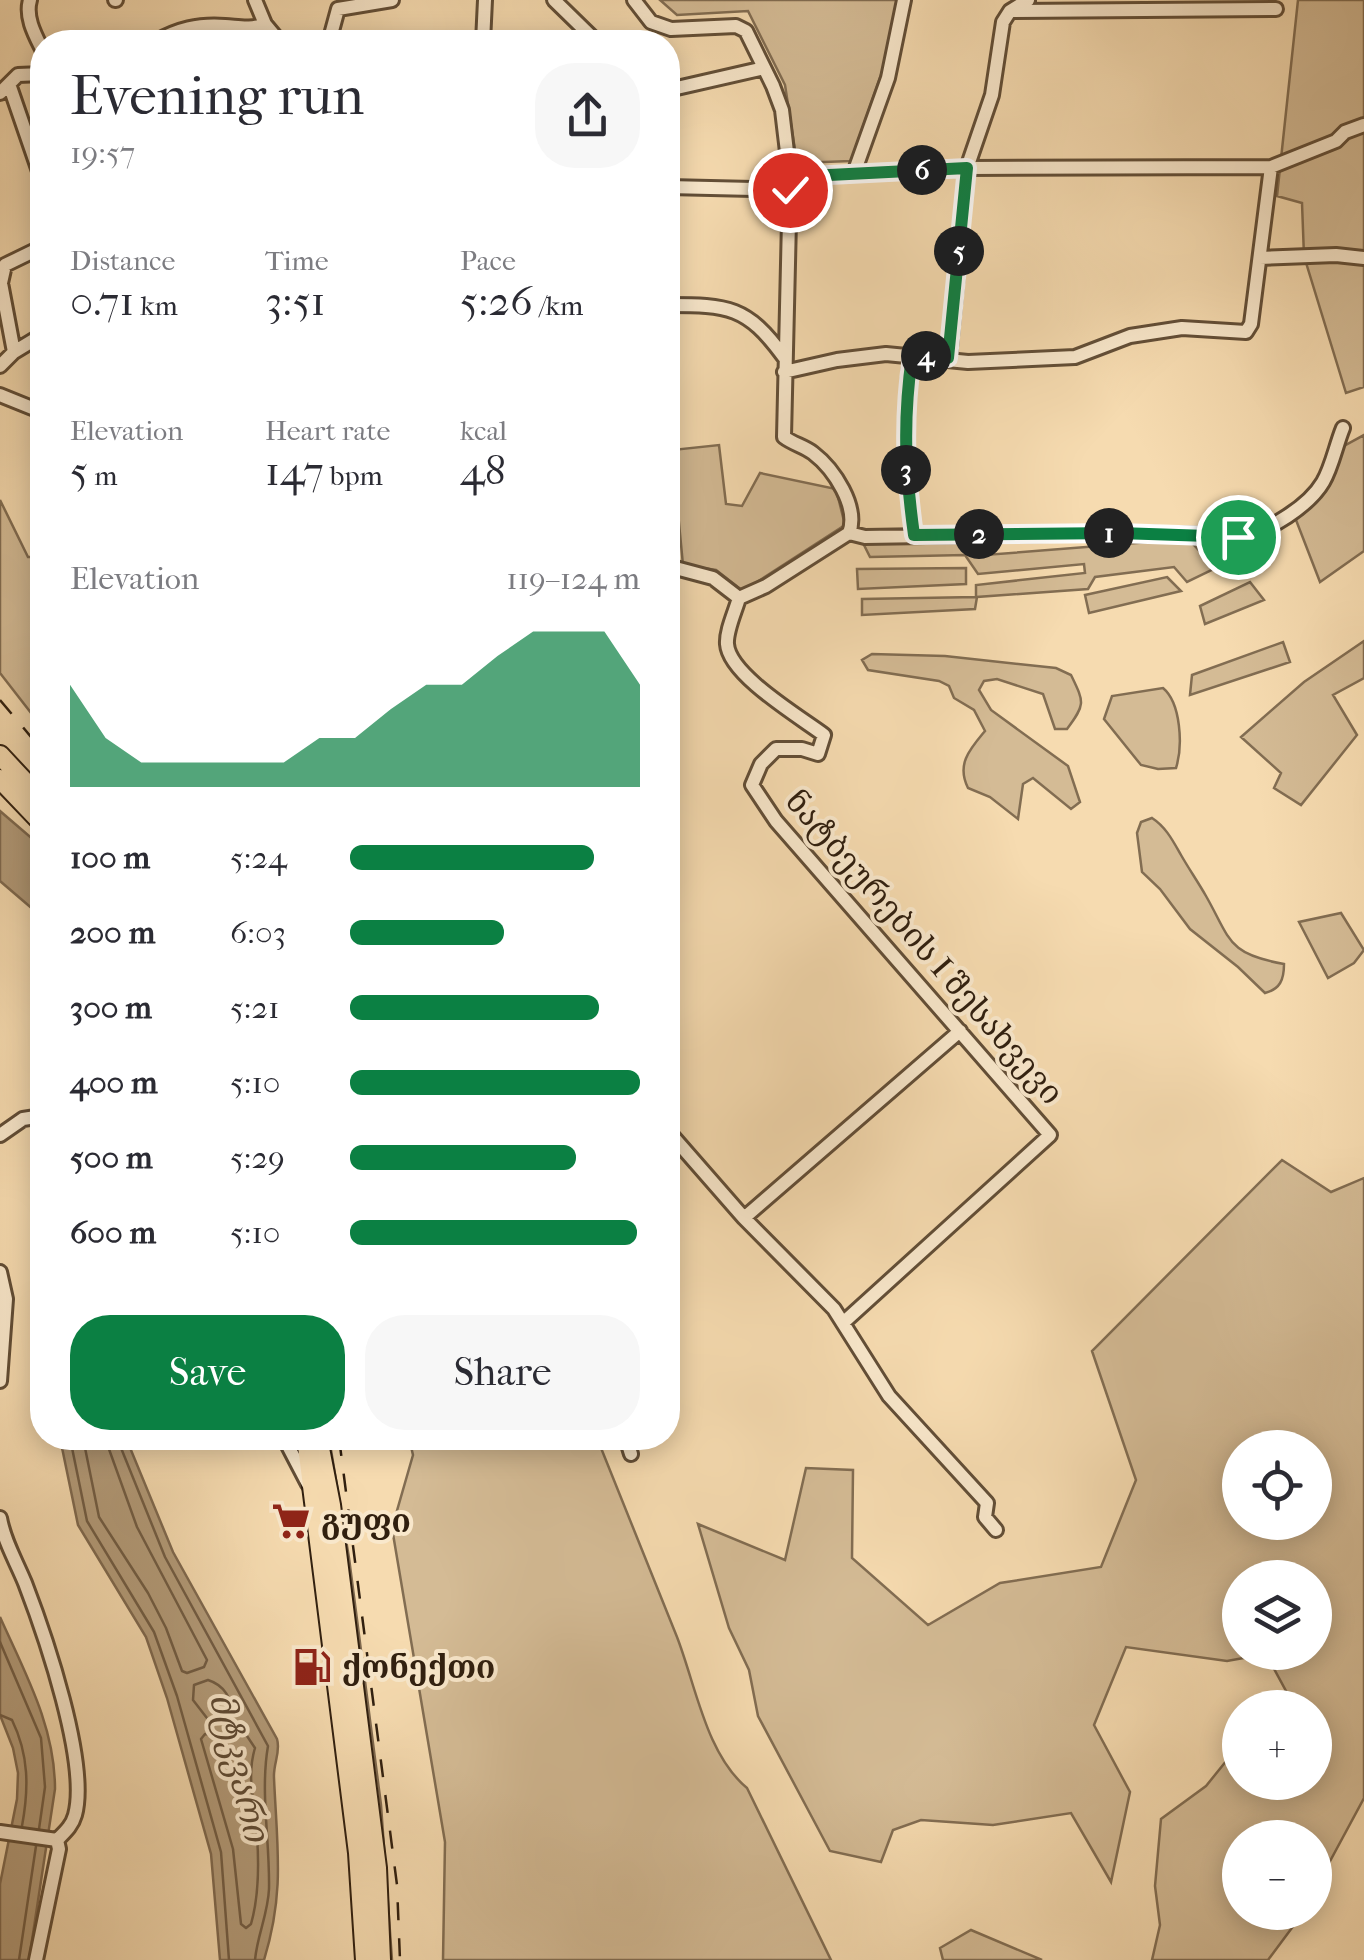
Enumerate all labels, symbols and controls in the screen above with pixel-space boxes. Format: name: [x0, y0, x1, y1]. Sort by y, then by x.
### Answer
button: share: [535, 63, 640, 168]
text: Evening run: [70, 64, 364, 128]
text: 19:57: [70, 134, 135, 171]
pin: 6: [897, 145, 947, 195]
pin: [748, 148, 833, 233]
text: 6: [914, 153, 930, 186]
icon: check: [763, 163, 818, 218]
pin: 5: [934, 226, 984, 276]
text: 5: [953, 234, 965, 267]
text: Distance: [70, 244, 175, 277]
text: Time: [265, 244, 329, 277]
text: Pace: [460, 244, 516, 277]
text: 0.71: [70, 277, 134, 326]
text: 3:51: [265, 277, 326, 326]
text: 5:26: [460, 277, 533, 326]
text: km: [134, 289, 178, 322]
text: /km: [533, 289, 583, 322]
pin: 4: [901, 331, 951, 381]
text: 4: [918, 339, 934, 372]
text: Elevation: [70, 414, 183, 447]
text: Heart rate: [265, 414, 390, 447]
text: kcal: [460, 414, 507, 447]
pin: 3: [881, 445, 931, 495]
text: 5: [70, 447, 88, 496]
text: 147: [265, 447, 324, 496]
text: 48: [460, 447, 506, 496]
text: 3: [900, 453, 912, 486]
text: m: [88, 459, 117, 492]
text: bpm: [324, 459, 383, 492]
pin: [1196, 495, 1281, 580]
pin: 1: [1084, 508, 1134, 558]
pin: 2: [954, 509, 1004, 559]
icon: arrive: [1211, 510, 1266, 565]
text: 1: [1104, 516, 1114, 549]
text: 2: [972, 517, 986, 550]
text: Elevation: [70, 560, 199, 597]
text: 119–124 m: [506, 560, 640, 597]
street label: ნატბეურების I შესახვევი: [777, 782, 1071, 1112]
text: 100 m: [70, 839, 150, 876]
text: 5:24: [230, 839, 287, 876]
text: 200 m: [70, 914, 155, 951]
text: 6:03: [230, 914, 286, 951]
text: 300 m: [70, 989, 152, 1026]
text: 5:21: [230, 989, 279, 1026]
text: 400 m: [70, 1064, 158, 1101]
text: 5:10: [230, 1064, 280, 1101]
text: 500 m: [70, 1139, 153, 1176]
text: 5:29: [230, 1139, 285, 1176]
text: 600 m: [70, 1214, 156, 1251]
text: 5:10: [230, 1214, 280, 1251]
button: Save: [70, 1315, 345, 1430]
button: Share: [365, 1315, 640, 1430]
map controls: [1222, 1430, 1332, 1930]
button: locate: [1222, 1430, 1332, 1540]
supermarket icon: გუფი: [270, 1500, 312, 1542]
place label: გუფი: [321, 1503, 411, 1540]
button: layers: [1222, 1560, 1332, 1670]
fuel station icon: ქონექთი: [291, 1646, 333, 1688]
place label: ქონექთი: [342, 1649, 495, 1686]
water label: მტკვარი: [201, 1688, 278, 1848]
button: +: [1222, 1690, 1332, 1800]
button: −: [1222, 1820, 1332, 1930]

